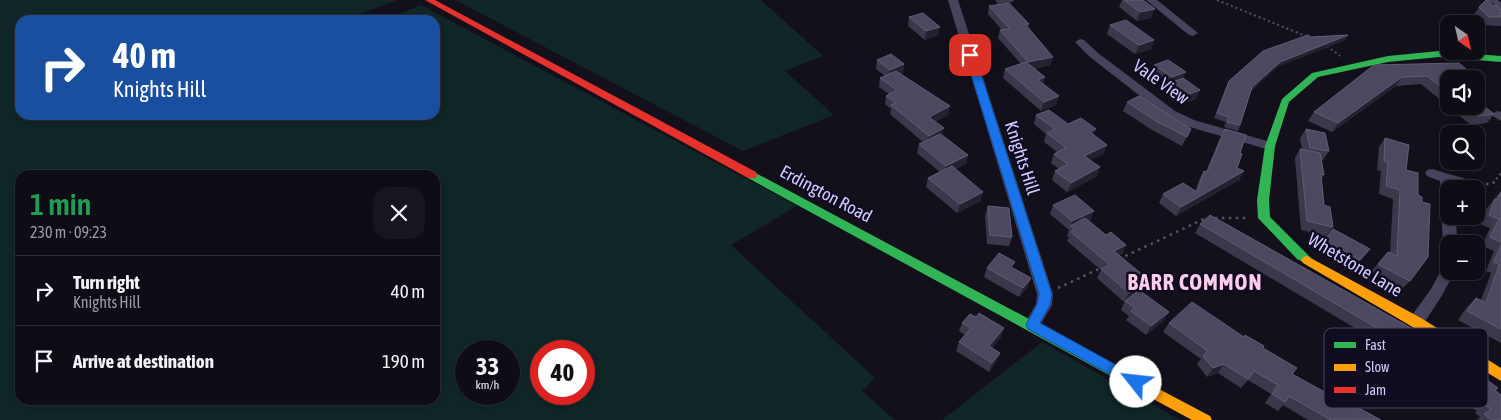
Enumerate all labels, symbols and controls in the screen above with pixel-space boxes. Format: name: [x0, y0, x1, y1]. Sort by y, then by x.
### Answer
north arrow: [1440, 15, 1485, 60]
map controls: [1440, 15, 1485, 280]
pin: [949, 34, 991, 76]
icon: right: [30, 35, 95, 100]
text: 40 m: [113, 35, 176, 75]
icon: arrive: [956, 41, 984, 69]
street label: Vale View: [1129, 55, 1194, 109]
button: sound: [1440, 70, 1485, 115]
text: Knights Hill: [113, 76, 206, 102]
street label: Knights Hill: [1001, 118, 1044, 198]
button: search: [1440, 125, 1485, 170]
street label: Erdington Road: [777, 161, 876, 227]
button: +: [1440, 180, 1485, 225]
text: 1 min: [30, 187, 91, 221]
button: close: [373, 187, 425, 239]
text: 230 m · 09:23: [30, 223, 107, 241]
street label: Whetstone Lane: [1304, 228, 1406, 301]
button: −: [1440, 235, 1485, 280]
district label: BARR COMMON: [1128, 269, 1262, 295]
text: Turn right: [73, 271, 140, 293]
icon: right: [30, 277, 58, 305]
text: 40 m: [391, 280, 425, 302]
text: Knights Hill: [73, 293, 141, 311]
legend: [1324, 328, 1488, 408]
text: Fast: [1365, 337, 1386, 353]
speed limit sign: 40: [530, 340, 595, 405]
icon: arrive: [30, 347, 58, 375]
text: Arrive at destination: [73, 350, 214, 372]
text: 190 m: [382, 350, 425, 372]
text: 33: [476, 352, 499, 380]
position arrow: [1109, 355, 1161, 407]
text: Slow: [1365, 359, 1390, 375]
text: km/h: [476, 378, 499, 392]
text: Jam: [1365, 382, 1386, 398]

